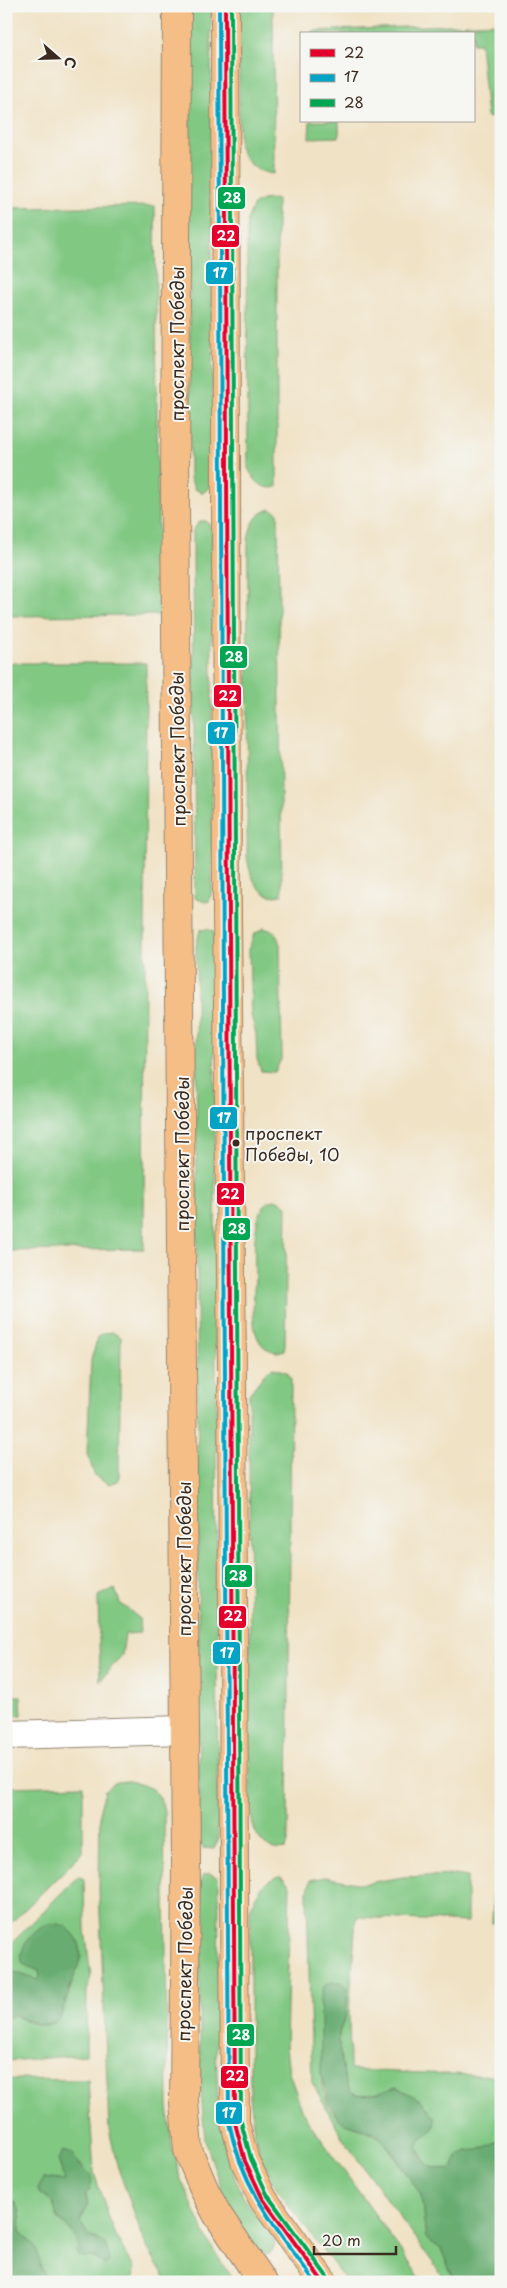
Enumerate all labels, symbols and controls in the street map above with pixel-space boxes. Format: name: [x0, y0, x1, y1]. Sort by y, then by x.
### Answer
north arrow: [32, 32, 82, 82]
legend: [300, 32, 474, 122]
text: 22: [344, 40, 364, 63]
text: С: [59, 54, 82, 71]
text: 17: [344, 64, 359, 87]
text: 28: [344, 90, 364, 113]
line badge: 28: [217, 186, 246, 210]
text: 28: [223, 187, 242, 208]
line badge: 22: [211, 224, 240, 248]
text: 22: [216, 225, 236, 246]
line badge: 17: [205, 261, 234, 285]
text: 17: [213, 262, 228, 283]
street label: проспект Победы: [163, 266, 190, 422]
line badge: 28: [219, 645, 248, 669]
text: 28: [225, 646, 244, 667]
street label: проспект Победы: [162, 671, 192, 827]
line badge: 22: [213, 684, 242, 708]
text: 22: [218, 685, 238, 706]
line badge: 17: [207, 721, 236, 745]
text: 17: [214, 722, 229, 743]
street label: проспект Победы: [168, 1076, 195, 1232]
line badge: 17: [209, 1106, 238, 1130]
text: 17: [217, 1107, 232, 1128]
place label: проспект Победы, 10: [245, 1120, 339, 1167]
marker: проспект Победы, 10: [231, 1138, 241, 1148]
line badge: 22: [216, 1182, 245, 1206]
text: 22: [220, 1183, 240, 1204]
line badge: 28: [222, 1217, 251, 1241]
text: 28: [228, 1218, 247, 1239]
street label: проспект Победы: [170, 1481, 197, 1637]
line badge: 28: [224, 1564, 253, 1588]
text: 28: [229, 1565, 248, 1586]
line badge: 22: [218, 1605, 247, 1629]
text: 22: [223, 1605, 243, 1626]
line badge: 17: [212, 1641, 241, 1665]
text: 17: [220, 1642, 235, 1663]
street label: проспект Победы: [169, 1886, 199, 2042]
line badge: 28: [226, 2023, 255, 2047]
text: 28: [232, 2024, 251, 2045]
line badge: 22: [220, 2065, 249, 2089]
text: 22: [225, 2065, 245, 2086]
line badge: 17: [215, 2101, 243, 2125]
text: 17: [222, 2102, 237, 2123]
scale bar: [314, 2223, 397, 2255]
text: 20 m: [322, 2228, 361, 2251]

